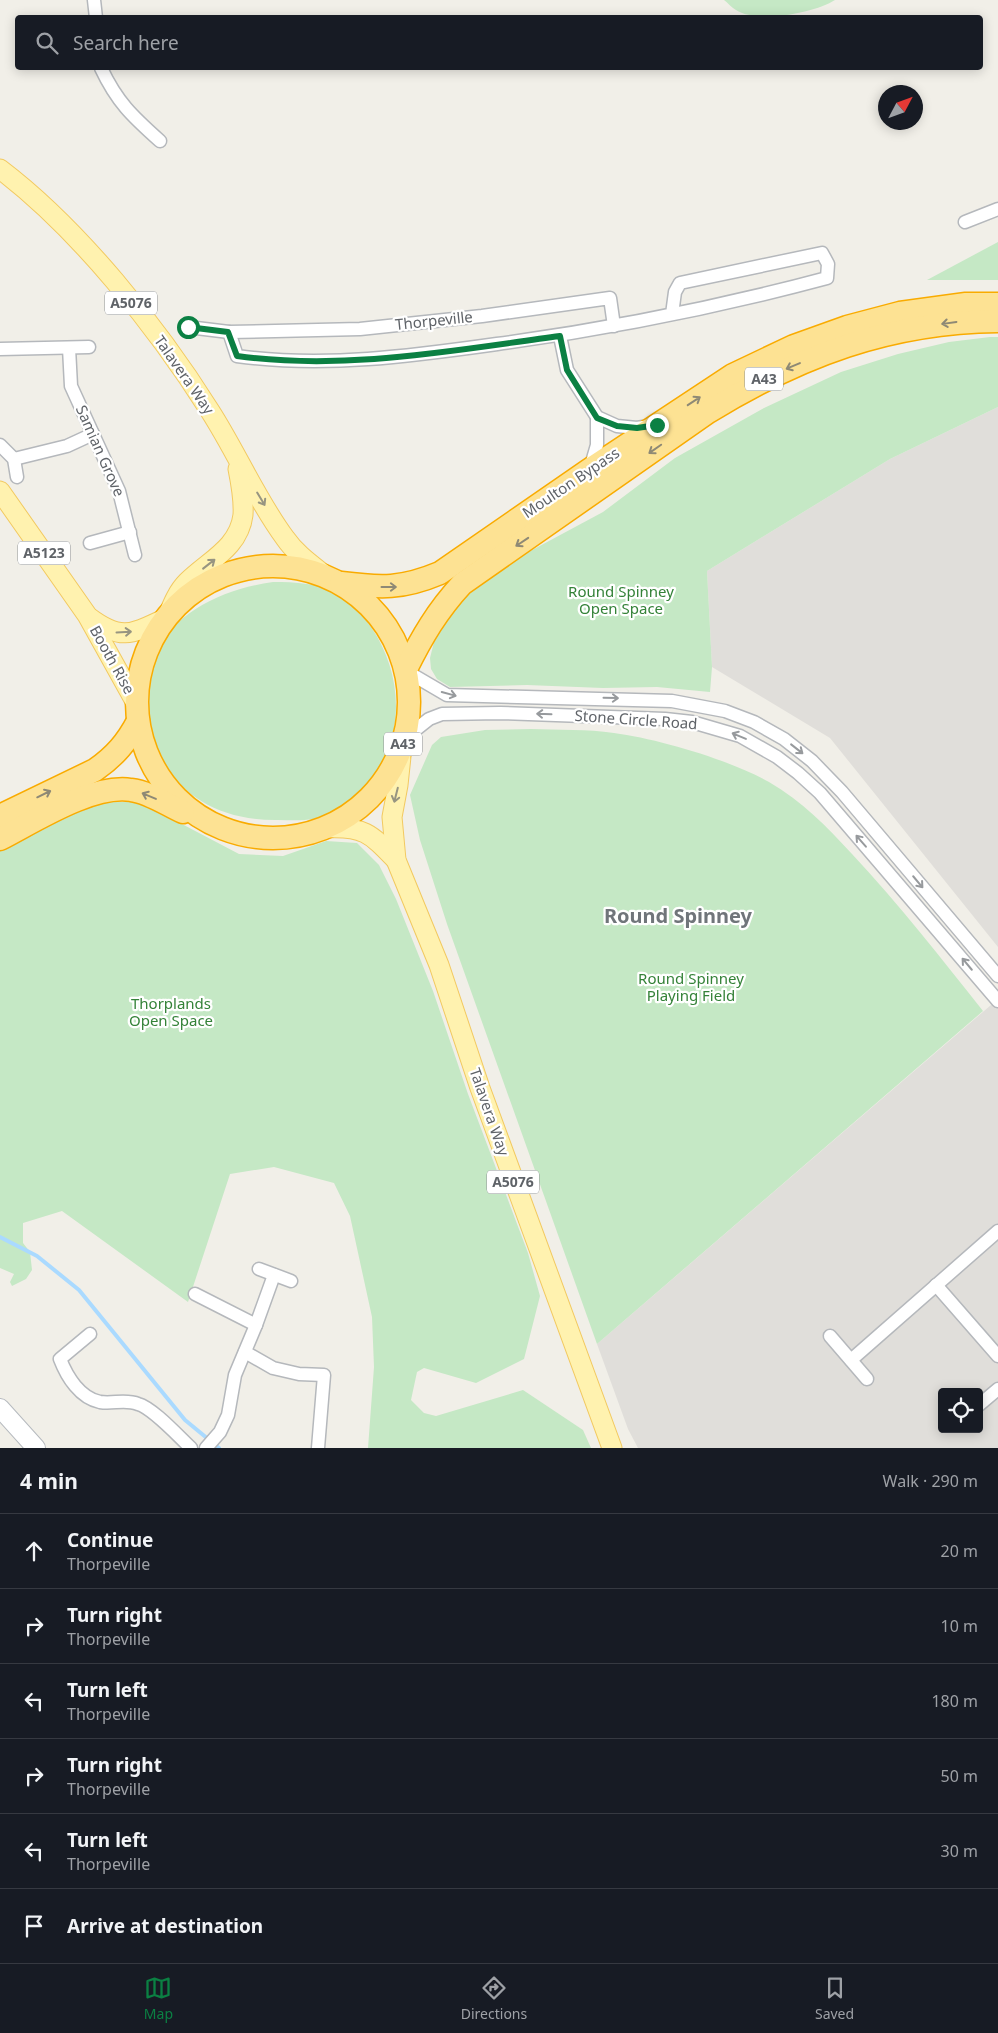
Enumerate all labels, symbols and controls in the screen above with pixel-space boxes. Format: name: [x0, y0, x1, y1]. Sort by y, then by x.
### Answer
search box: [15, 15, 983, 70]
icon: search: [33, 29, 61, 57]
text: Search here: [73, 30, 179, 56]
north arrow: [878, 85, 923, 130]
road number: A5076: [105, 292, 157, 314]
street label: Thorpeville: [394, 306, 474, 334]
route start: [177, 316, 200, 339]
one-way arrow: [942, 318, 958, 328]
street label: Talavera Way: [150, 331, 220, 418]
one-way arrow: [786, 361, 801, 371]
road number: A43: [745, 368, 783, 390]
one-way arrow: [687, 395, 701, 405]
street label: Samian Grove: [72, 402, 130, 499]
route end: [646, 414, 669, 437]
street label: Moulton Bypass: [518, 442, 623, 522]
one-way arrow: [648, 444, 662, 454]
one-way arrow: [257, 492, 267, 506]
one-way arrow: [515, 537, 529, 547]
road number: A5123: [18, 542, 70, 564]
one-way arrow: [202, 559, 215, 570]
park label: Round Spinney Open Space: [568, 581, 674, 618]
one-way arrow: [380, 582, 396, 592]
street label: Booth Rise: [86, 622, 140, 697]
one-way arrow: [116, 628, 132, 637]
one-way arrow: [440, 689, 456, 699]
one-way arrow: [602, 693, 619, 703]
street label: Stone Circle Road: [574, 705, 698, 733]
one-way arrow: [536, 710, 552, 719]
one-way arrow: [732, 731, 747, 741]
road number: A43: [384, 732, 422, 756]
one-way arrow: [790, 744, 803, 755]
one-way arrow: [390, 787, 400, 803]
one-way arrow: [36, 789, 51, 799]
one-way arrow: [142, 791, 157, 801]
one-way arrow: [855, 834, 867, 847]
one-way arrow: [913, 875, 924, 888]
district label: Round Spinney: [604, 902, 753, 929]
one-way arrow: [961, 958, 972, 971]
park label: Round Spinney Playing Field: [638, 968, 744, 1005]
park label: Thorplands Open Space: [129, 993, 213, 1030]
street label: Talavera Way: [466, 1065, 514, 1159]
road number: A5076: [487, 1170, 539, 1194]
map controls: [938, 1388, 983, 1433]
button: locate: [938, 1388, 983, 1433]
text: 4 min: [20, 1467, 78, 1495]
text: Walk · 290 m: [883, 1470, 978, 1492]
text: Continue: [67, 1527, 153, 1553]
icon: ahead: [20, 1537, 48, 1565]
text: 20 m: [941, 1540, 978, 1562]
text: Thorpeville: [67, 1553, 150, 1575]
text: Turn right: [67, 1602, 162, 1628]
icon: right: [20, 1612, 48, 1640]
text: 10 m: [941, 1615, 978, 1637]
text: Thorpeville: [67, 1628, 150, 1650]
text: Turn left: [67, 1677, 148, 1703]
icon: left: [20, 1687, 48, 1715]
text: 180 m: [931, 1690, 978, 1712]
text: Thorpeville: [67, 1703, 150, 1725]
text: Turn right: [67, 1752, 162, 1778]
icon: right: [20, 1762, 48, 1790]
text: 50 m: [941, 1765, 978, 1787]
text: Thorpeville: [67, 1778, 150, 1800]
text: Turn left: [67, 1827, 148, 1853]
icon: left: [20, 1837, 48, 1865]
text: 30 m: [941, 1840, 978, 1862]
text: Thorpeville: [67, 1853, 150, 1875]
icon: arrive: [20, 1912, 48, 1940]
text: Arrive at destination: [67, 1913, 263, 1939]
tab: Map: [144, 1974, 173, 2023]
tab: Directions: [461, 1974, 527, 2023]
tab: Saved: [815, 1974, 854, 2023]

